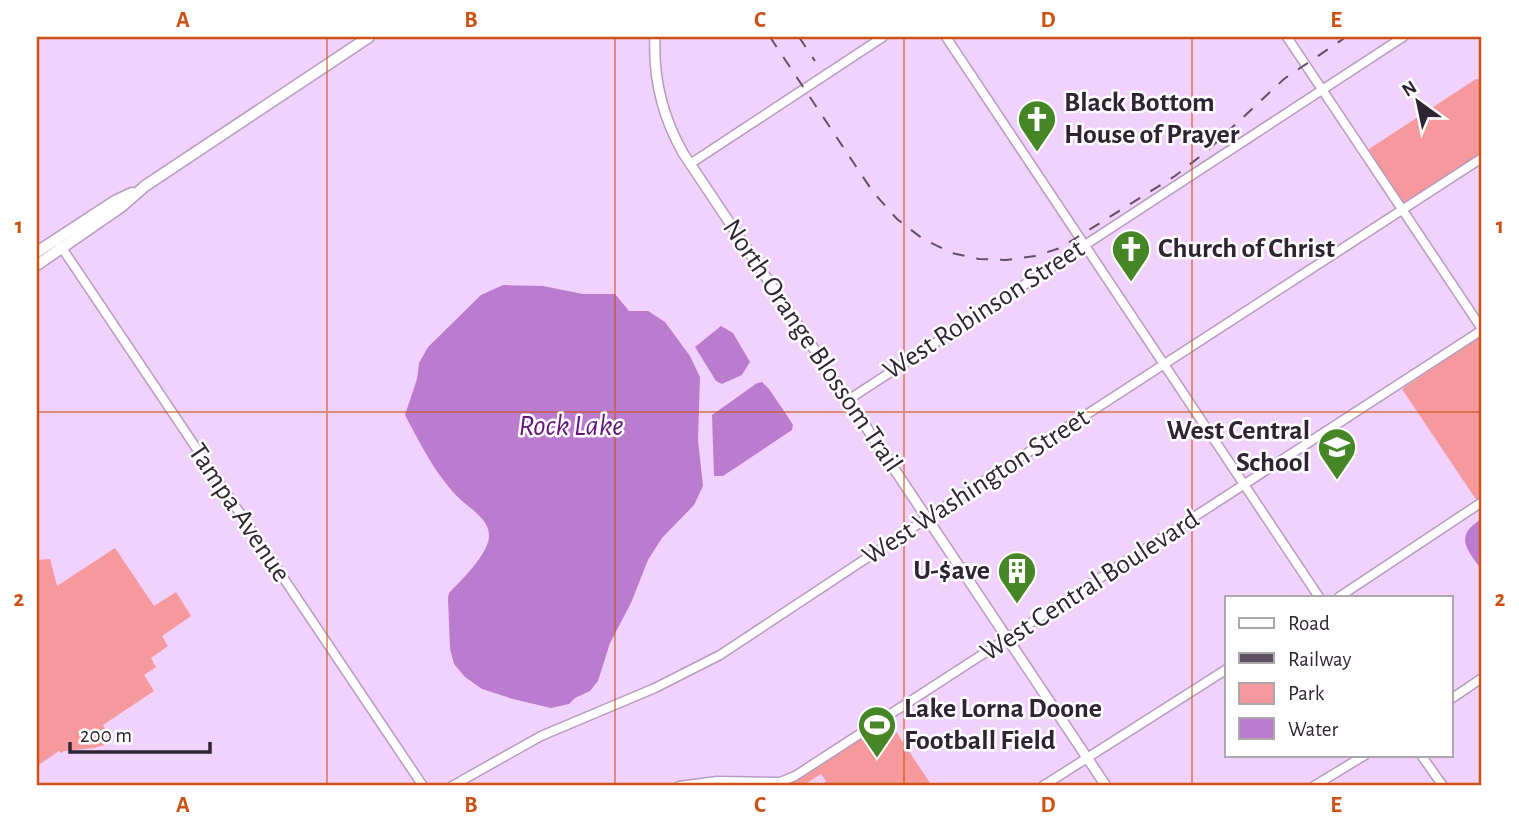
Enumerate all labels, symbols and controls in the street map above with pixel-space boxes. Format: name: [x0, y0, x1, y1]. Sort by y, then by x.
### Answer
text: A: [176, 9, 190, 32]
text: B: [464, 9, 478, 32]
text: C: [754, 9, 766, 32]
text: D: [1040, 9, 1056, 32]
text: E: [1330, 9, 1342, 32]
north arrow: [1382, 66, 1452, 136]
text: N: [1399, 77, 1420, 101]
place label: Black Bottom House of Prayer: [1064, 89, 1240, 149]
church icon: Black Bottom House of Prayer: [1016, 98, 1058, 153]
text: 1: [15, 215, 23, 238]
street label: North Orange Blossom Trail: [717, 215, 907, 477]
text: 1: [1496, 215, 1504, 238]
church icon: Church of Christ: [1110, 228, 1152, 283]
street label: West Robinson Street: [879, 235, 1090, 385]
place label: Church of Christ: [1158, 235, 1335, 263]
street label: West Washington Street: [858, 403, 1094, 571]
water label: Rock Lake: [518, 411, 624, 441]
place label: West Central School: [1167, 417, 1310, 477]
school or university icon: West Central School: [1316, 426, 1358, 481]
street label: Tampa Avenue: [183, 439, 295, 587]
street label: West Central Boulevard: [976, 505, 1204, 667]
building icon: U-$ave: [996, 550, 1038, 605]
place label: U-$ave: [913, 557, 990, 585]
text: 2: [14, 588, 25, 611]
text: 2: [1495, 588, 1506, 611]
legend: [1225, 596, 1452, 756]
text: Road: [1288, 613, 1330, 634]
text: Railway: [1288, 649, 1351, 670]
text: Park: [1288, 683, 1325, 704]
place label: Lake Lorna Doone Football Field: [904, 695, 1102, 755]
sports icon: Lake Lorna Doone Football Field: [856, 704, 898, 759]
scale bar: [70, 711, 210, 755]
text: Water: [1288, 719, 1338, 740]
text: 200 m: [80, 725, 132, 746]
text: A: [176, 794, 190, 817]
text: B: [464, 794, 478, 817]
text: C: [754, 794, 766, 817]
text: D: [1040, 794, 1056, 817]
text: E: [1330, 794, 1342, 817]

